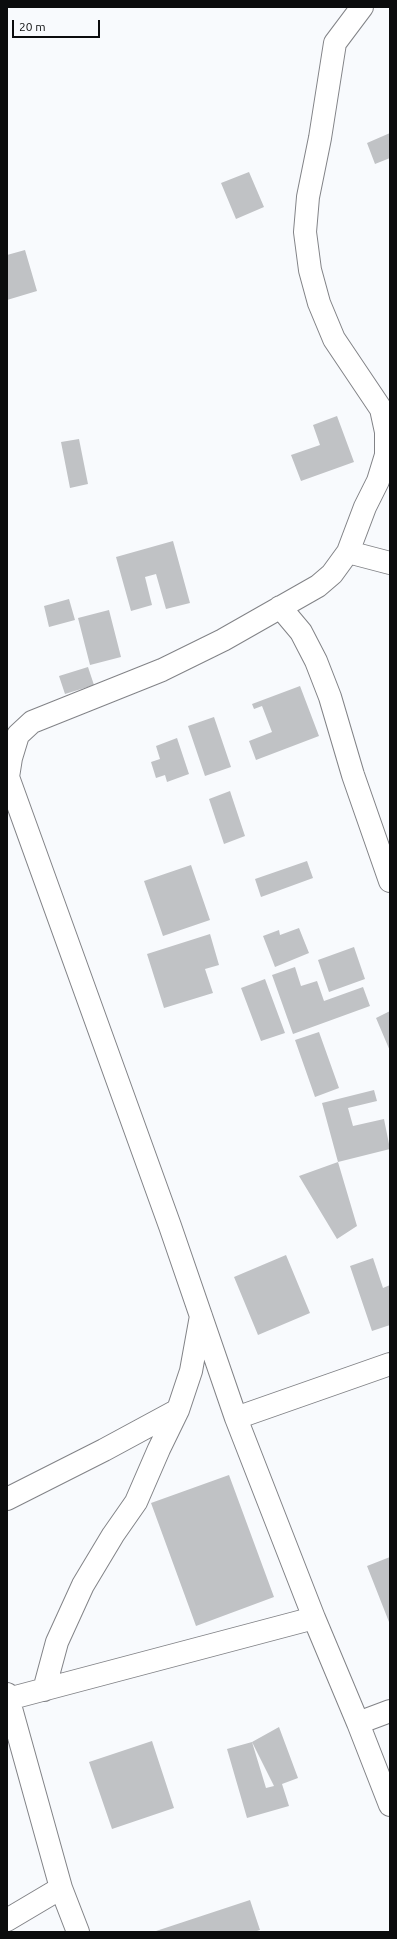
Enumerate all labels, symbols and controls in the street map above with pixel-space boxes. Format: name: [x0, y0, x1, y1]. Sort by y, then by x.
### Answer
scale bar: [14, 12, 102, 38]
text: 20 m: [19, 20, 46, 33]

